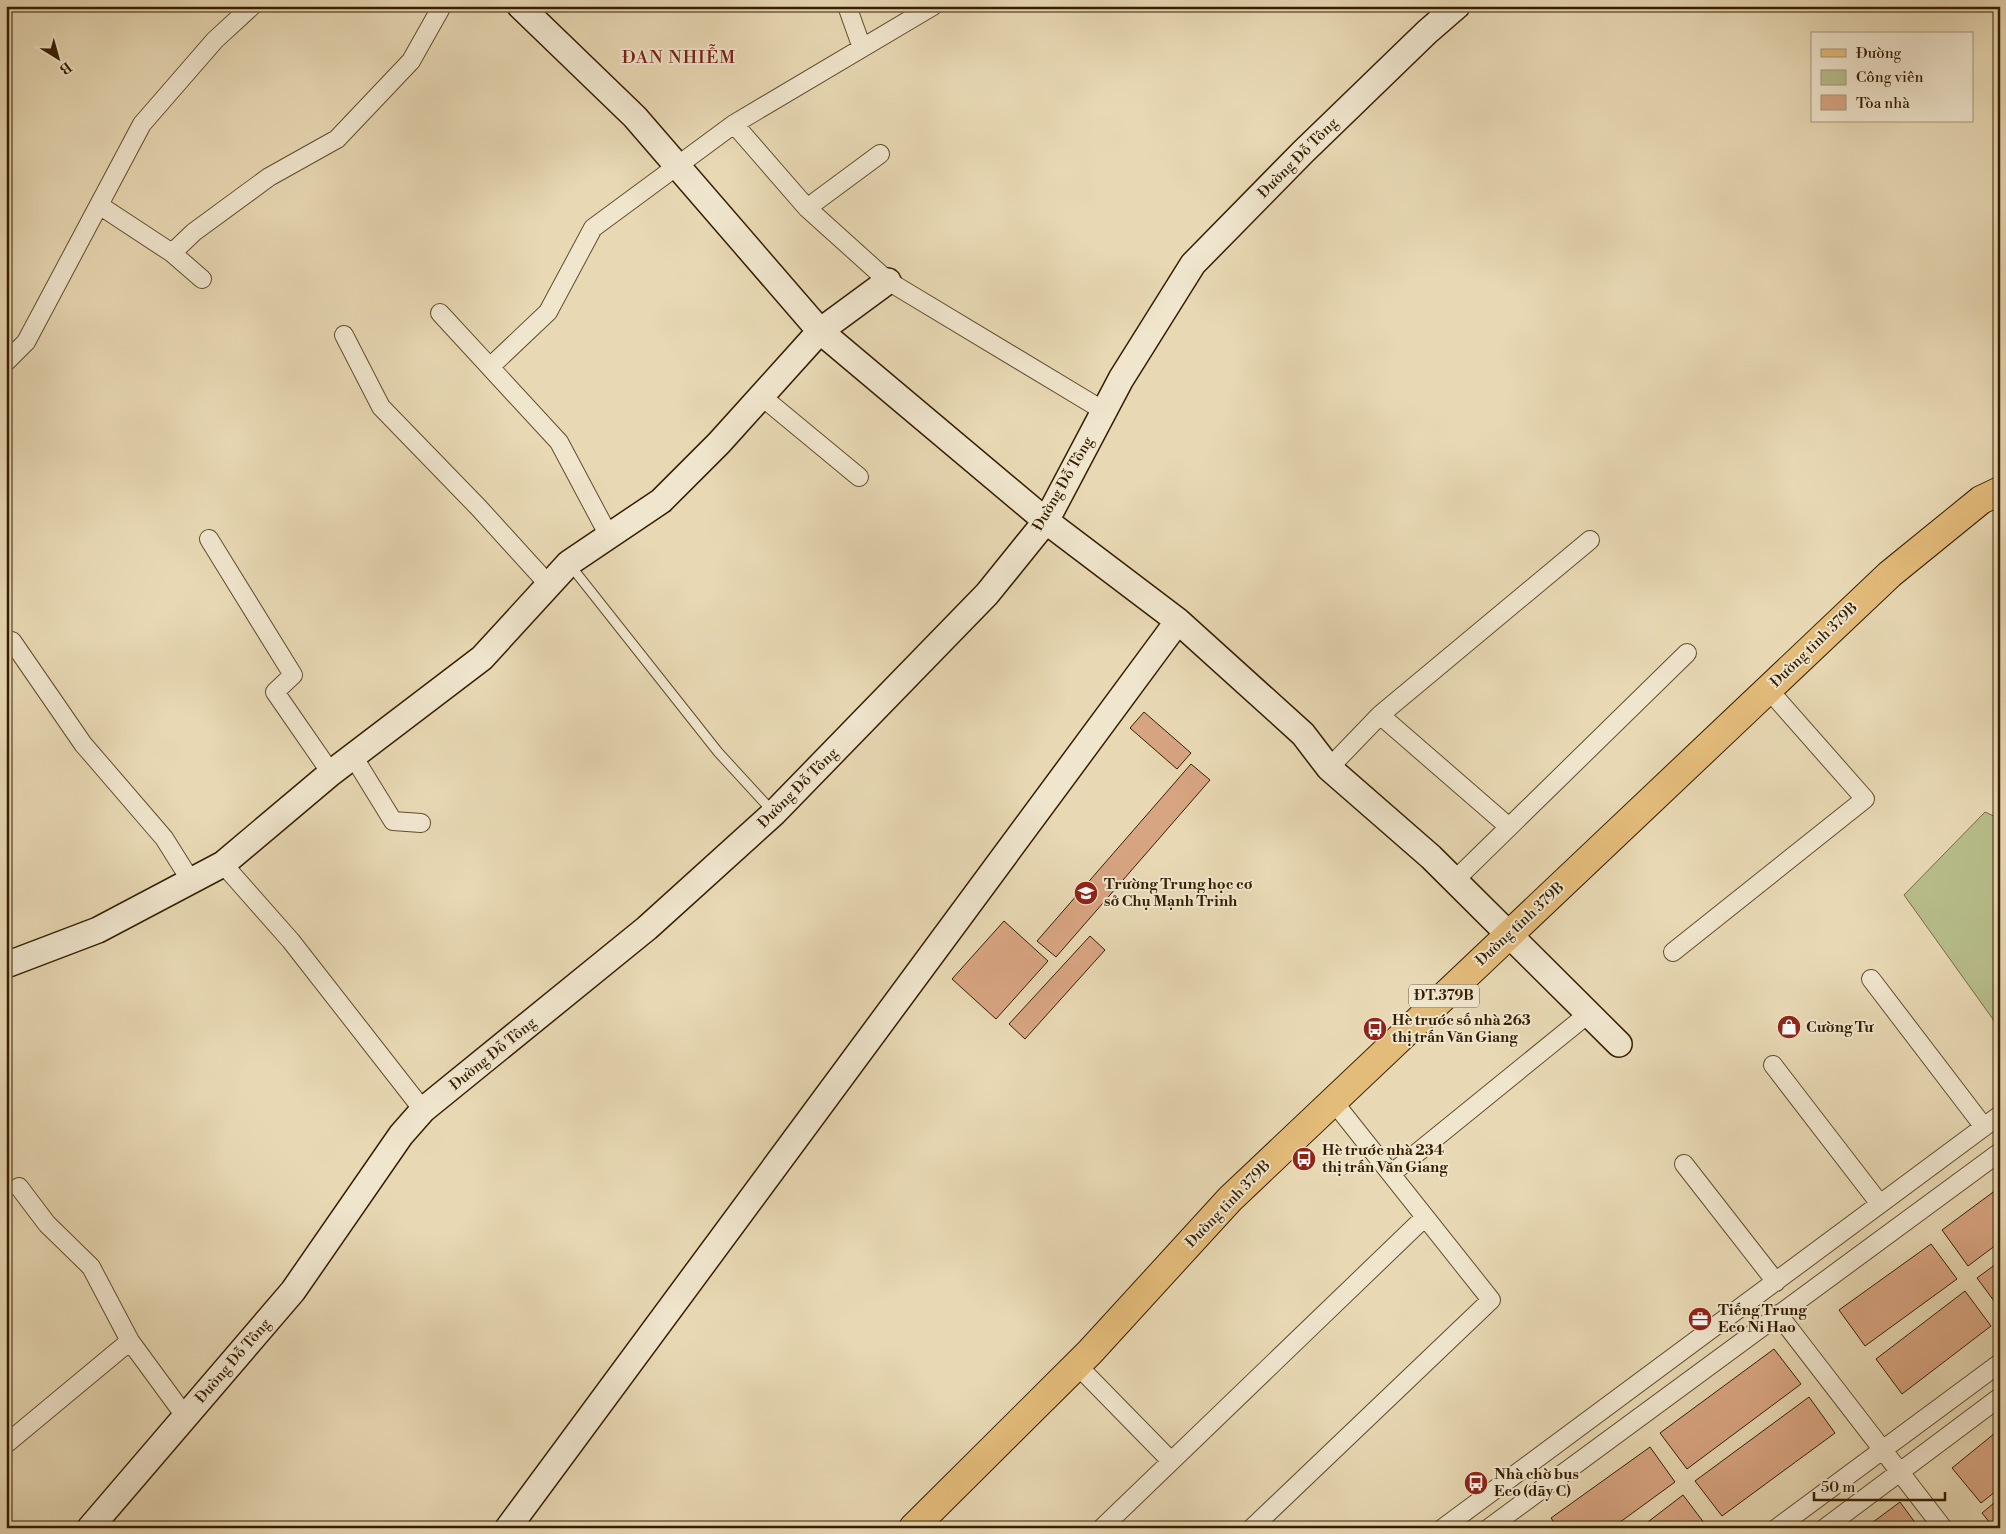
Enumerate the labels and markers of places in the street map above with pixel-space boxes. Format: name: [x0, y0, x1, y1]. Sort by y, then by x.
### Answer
place label: Trường Trung học cơ sở Chụ Mạnh Trinh: [1104, 875, 1253, 911]
school or university icon: Trường Trung học cơ sở Chụ Mạnh Trinh: [1073, 880, 1099, 906]
place label: Hè trước số nhà 263 thị trấn Văn Giang: [1392, 1011, 1531, 1047]
shop icon: Cường Tư: [1776, 1014, 1802, 1040]
bus stop icon: Hè trước số nhà 263 thị trấn Văn Giang: [1362, 1016, 1388, 1042]
place label: Cường Tư: [1806, 1018, 1874, 1037]
place label: Hè trước nhà 234 thị trấn Văn Giang: [1322, 1141, 1448, 1177]
bus stop icon: Hè trước nhà 234 thị trấn Văn Giang: [1291, 1146, 1317, 1172]
place label: Tiếng Trung Eco Ni Hao: [1718, 1301, 1807, 1337]
office icon: Tiếng Trung Eco Ni Hao: [1687, 1306, 1713, 1332]
place label: Nhà chờ bus Eco (dãy C): [1494, 1465, 1579, 1501]
bus stop icon: Nhà chờ bus Eco (dãy C): [1463, 1470, 1489, 1496]

